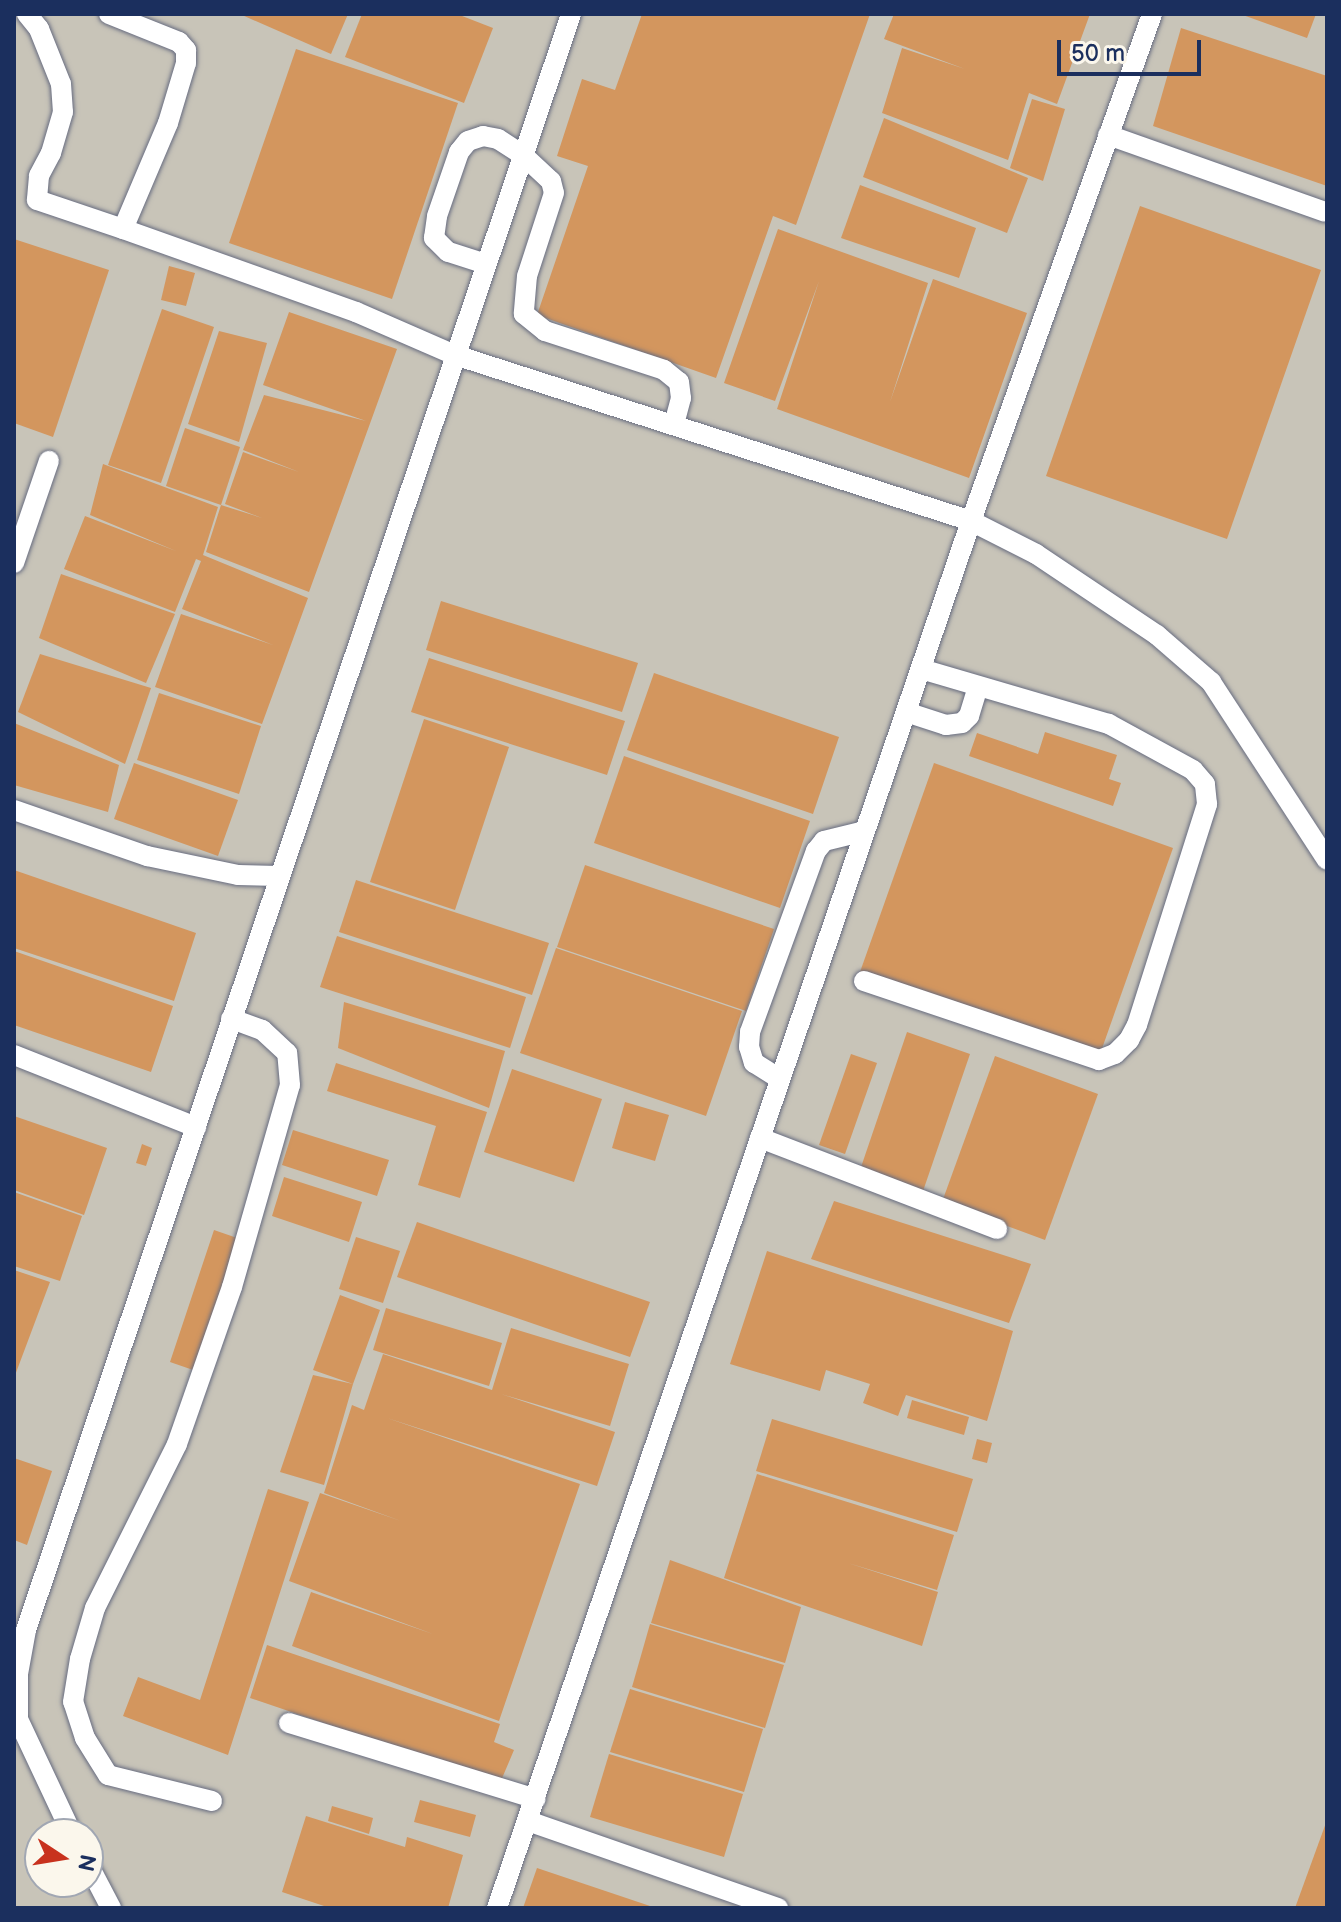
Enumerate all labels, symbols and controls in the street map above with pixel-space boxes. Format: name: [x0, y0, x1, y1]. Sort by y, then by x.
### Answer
scale bar: [1061, 24, 1205, 74]
text: 50 m: [1071, 39, 1125, 68]
north arrow: [24, 1818, 104, 1898]
text: N: [71, 1852, 101, 1874]

